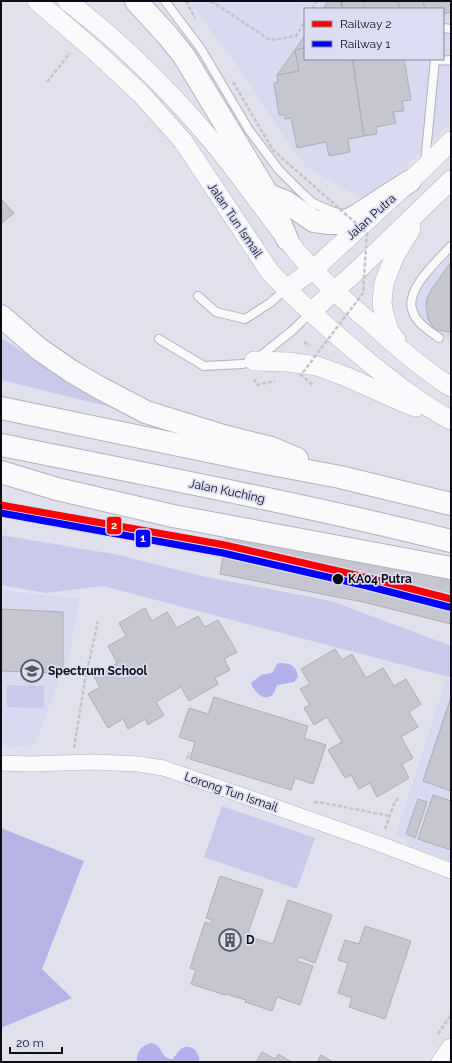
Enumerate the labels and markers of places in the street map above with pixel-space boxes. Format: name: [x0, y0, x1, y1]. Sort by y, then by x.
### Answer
marker: KA04 Putra: [331, 572, 345, 586]
place label: KA04 Putra: [348, 572, 412, 586]
school or university icon: Spectrum School: [19, 658, 45, 684]
place label: Spectrum School: [48, 664, 148, 678]
building icon: D: [217, 927, 243, 953]
place label: D: [246, 933, 255, 947]

